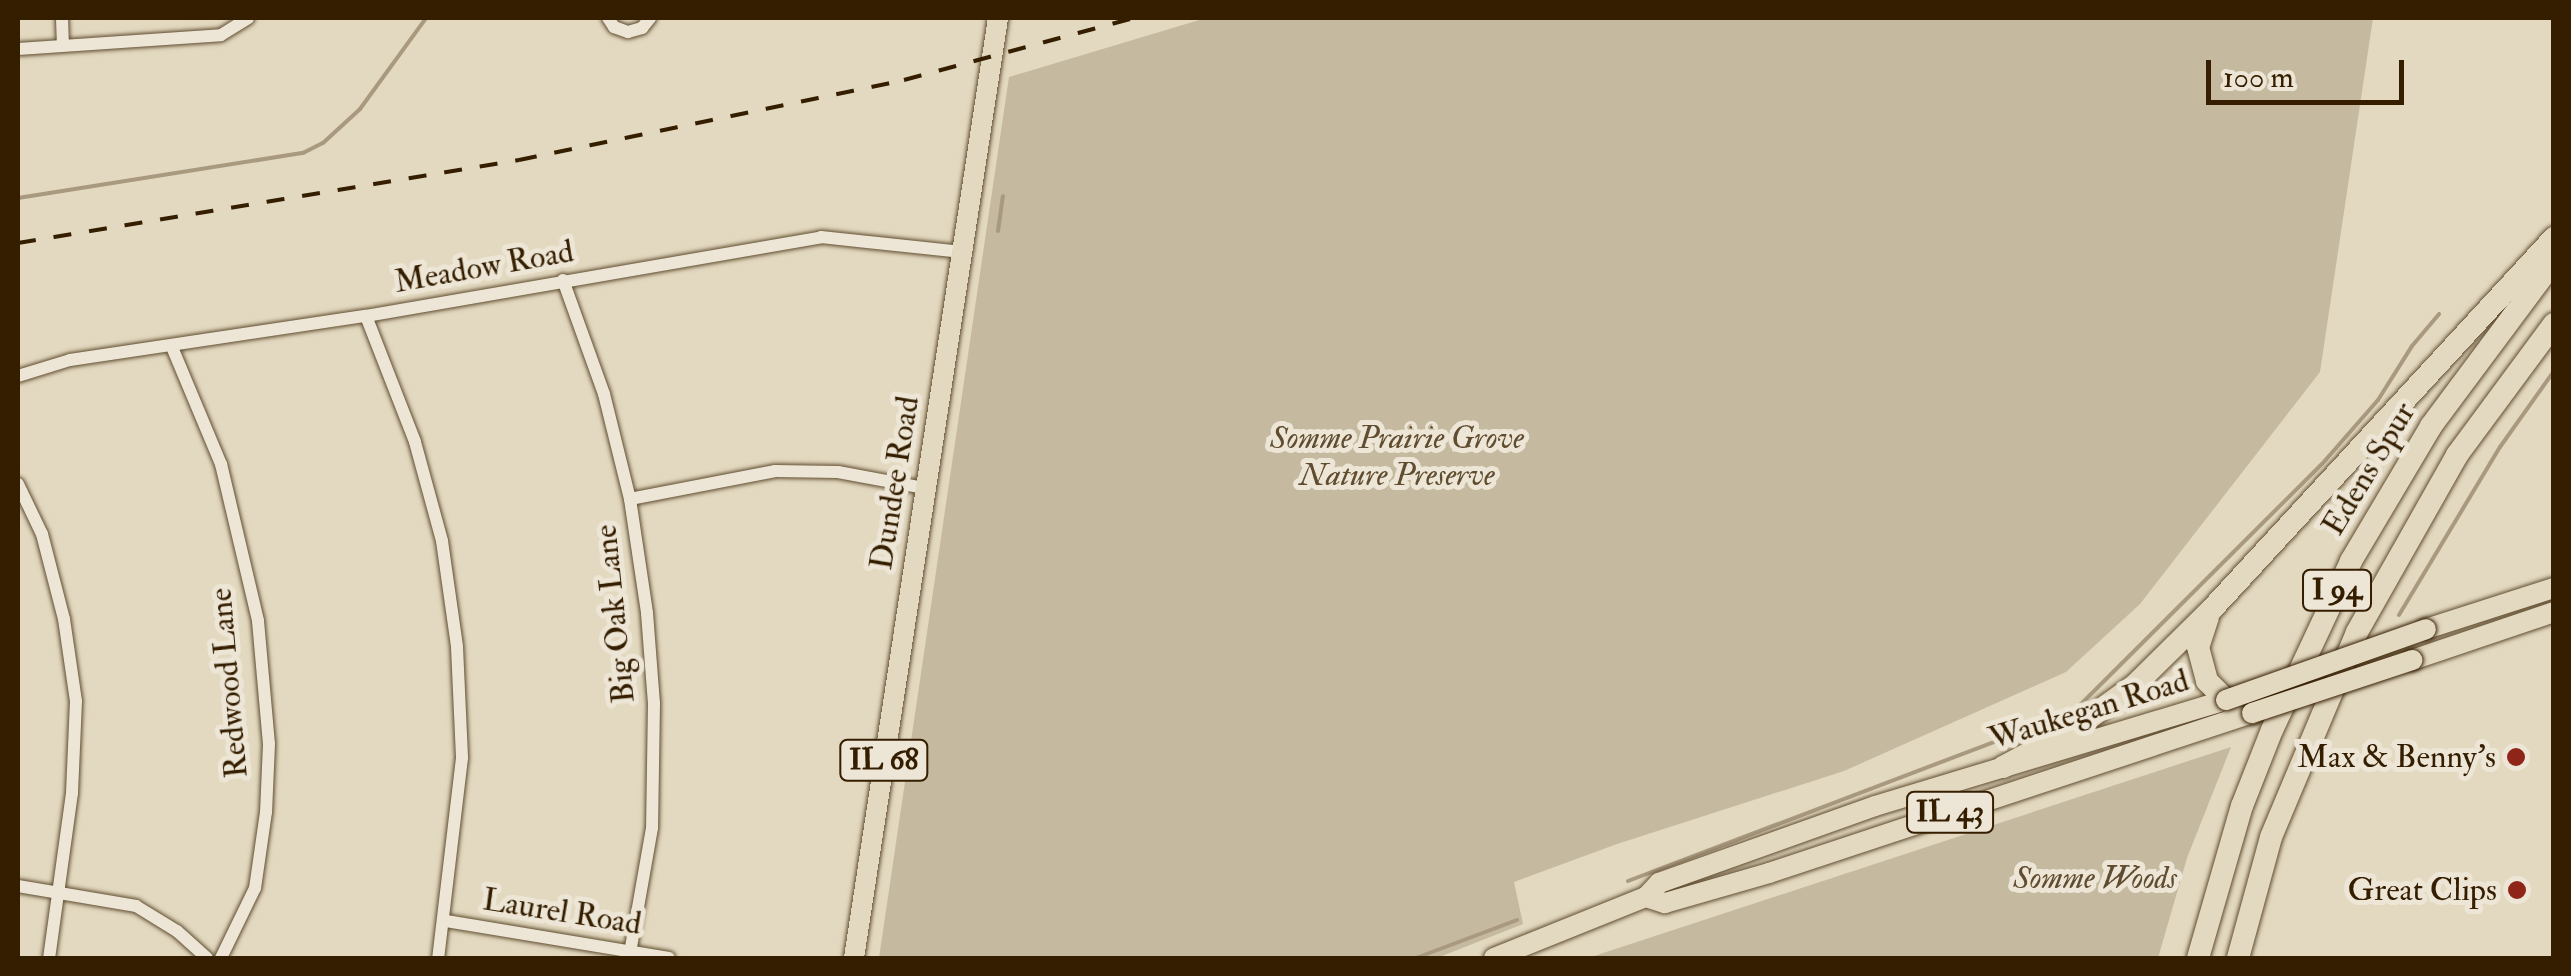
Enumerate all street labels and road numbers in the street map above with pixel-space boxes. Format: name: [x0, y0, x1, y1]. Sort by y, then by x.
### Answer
street label: Meadow Road: [391, 232, 577, 302]
street label: Dundee Road: [862, 393, 928, 573]
street label: Edens Spur: [2314, 395, 2424, 543]
street label: Big Oak Lane: [587, 523, 643, 705]
road number: I 94: [2302, 565, 2372, 615]
street label: Redwood Lane: [202, 586, 256, 780]
street label: Waukegan Road: [1985, 661, 2193, 759]
road number: IL 68: [839, 735, 929, 785]
road number: IL 43: [1905, 787, 1995, 837]
street label: Laurel Road: [480, 881, 644, 943]

